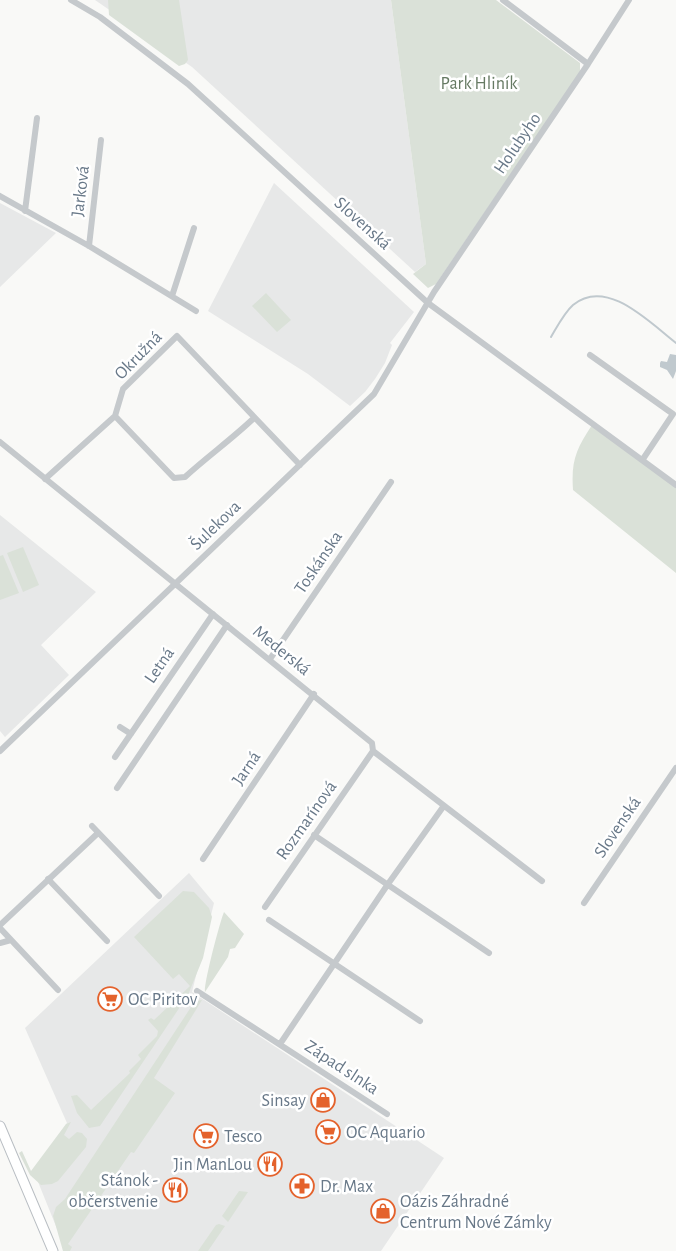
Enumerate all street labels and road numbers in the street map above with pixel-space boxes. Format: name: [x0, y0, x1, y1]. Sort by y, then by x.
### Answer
street label: Holubyho: [491, 110, 545, 177]
street label: Jarková: [69, 165, 93, 218]
street label: Slovenská: [331, 194, 394, 254]
street label: Okružná: [112, 328, 166, 383]
street label: Šulekova: [185, 495, 244, 554]
street label: Toskánska: [291, 528, 346, 597]
street label: Mederská: [249, 622, 314, 679]
street label: Letná: [141, 644, 178, 687]
street label: Jarná: [229, 748, 265, 789]
street label: Rozmarínová: [273, 778, 340, 863]
street label: Slovenská: [591, 794, 645, 861]
street label: Západ slnka: [301, 1037, 382, 1098]

